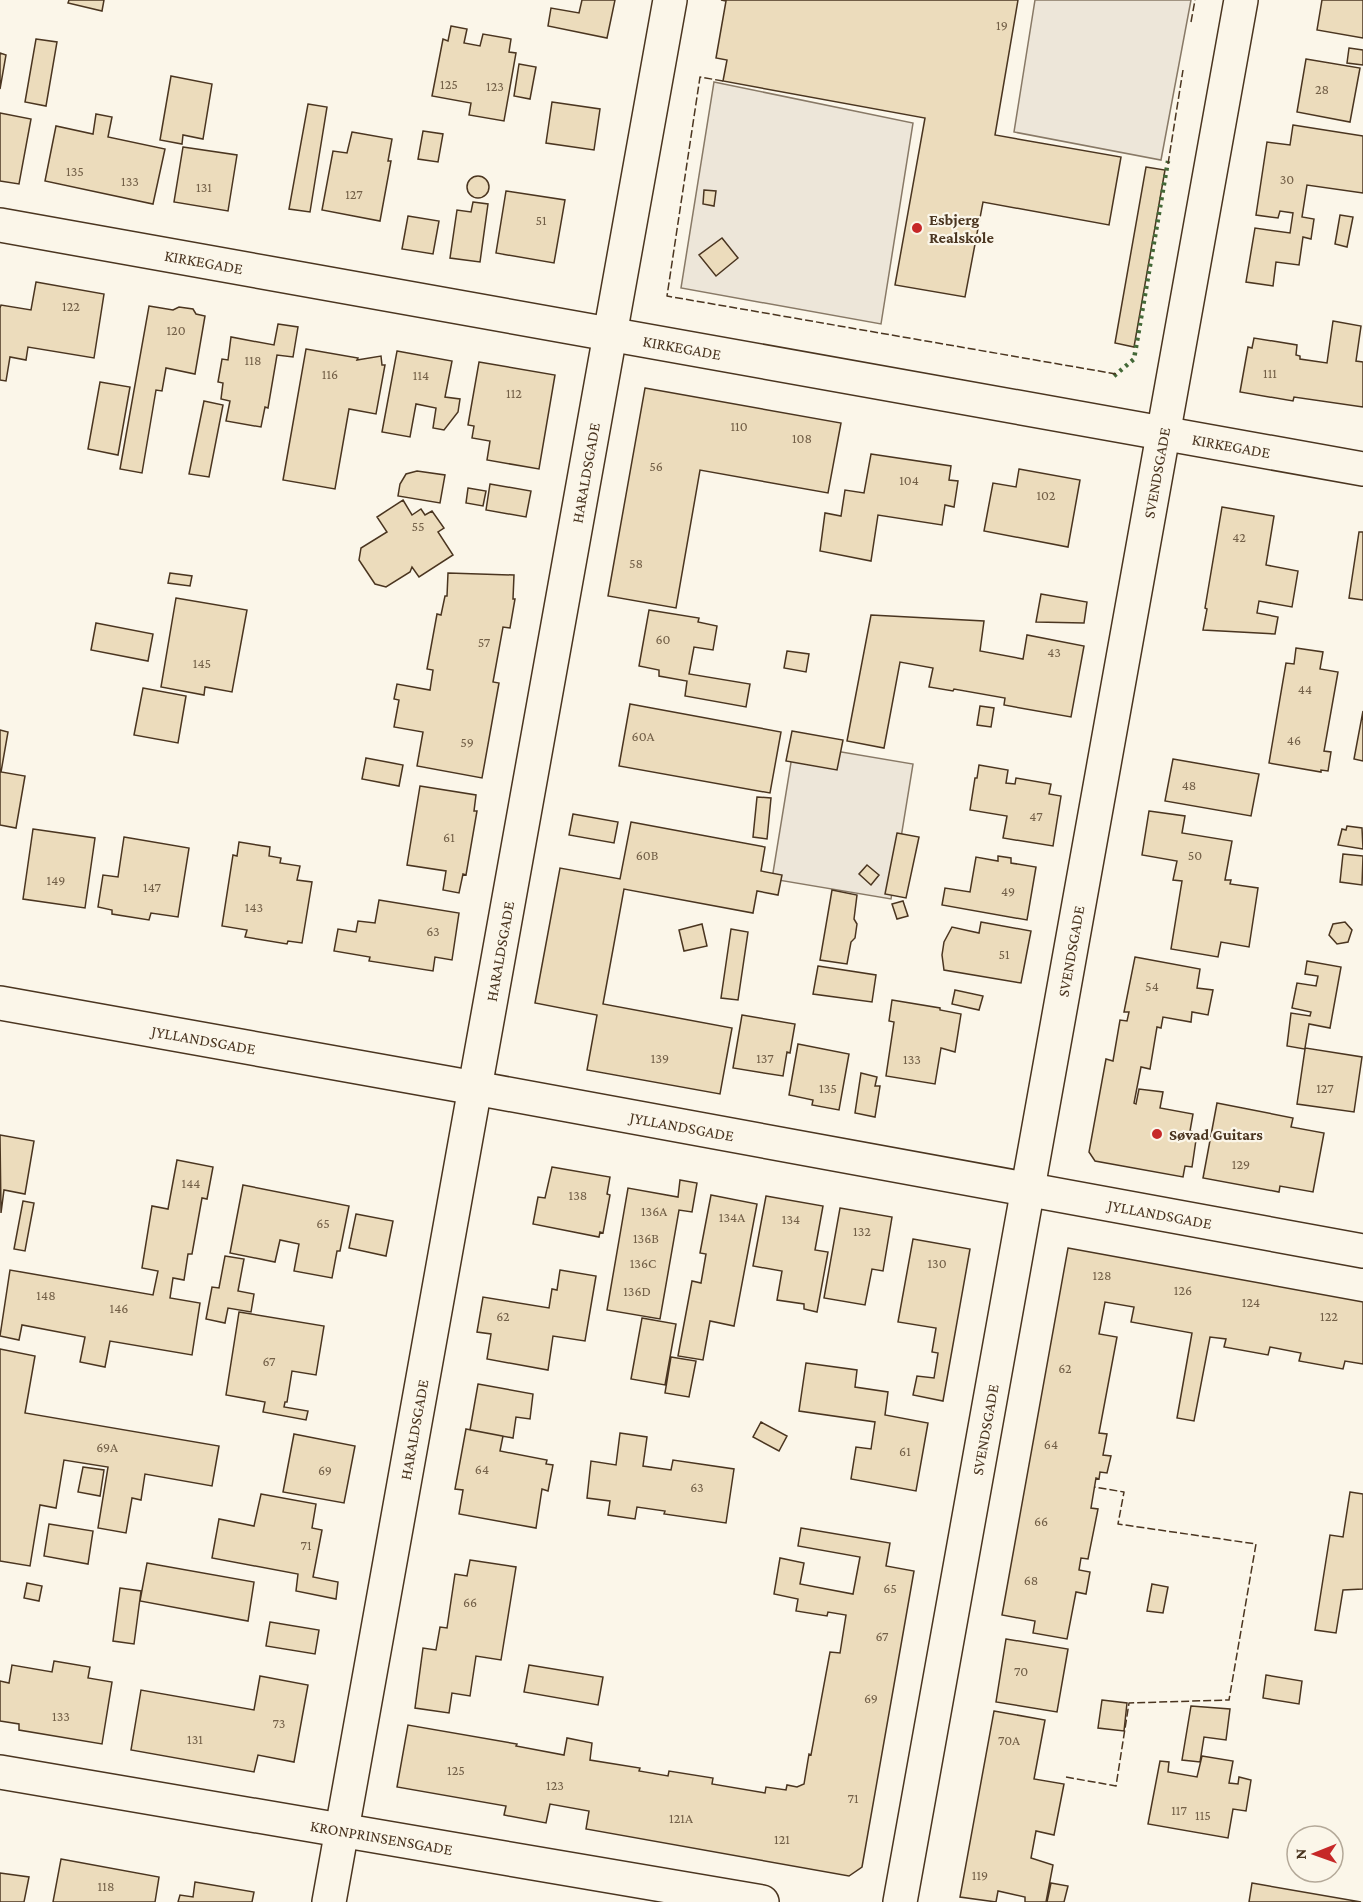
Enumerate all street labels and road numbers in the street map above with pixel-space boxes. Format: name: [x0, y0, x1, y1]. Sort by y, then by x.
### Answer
street label: KIRKEGADE: [163, 247, 244, 277]
street label: KIRKEGADE: [642, 332, 723, 363]
street label: HARALDSGADE: [568, 421, 603, 524]
street label: SVENDSGADE: [1140, 426, 1173, 520]
street label: KIRKEGADE: [1191, 431, 1272, 461]
street label: HARALDSGADE: [483, 899, 517, 1003]
street label: SVENDSGADE: [1054, 904, 1088, 998]
street label: JYLLANDSGADE: [148, 1022, 257, 1058]
street label: JYLLANDSGADE: [626, 1108, 736, 1144]
street label: JYLLANDSGADE: [1104, 1196, 1214, 1232]
street label: HARALDSGADE: [397, 1378, 432, 1481]
street label: SVENDSGADE: [969, 1382, 1002, 1477]
street label: KRONPRINSENSGADE: [309, 1817, 454, 1858]

